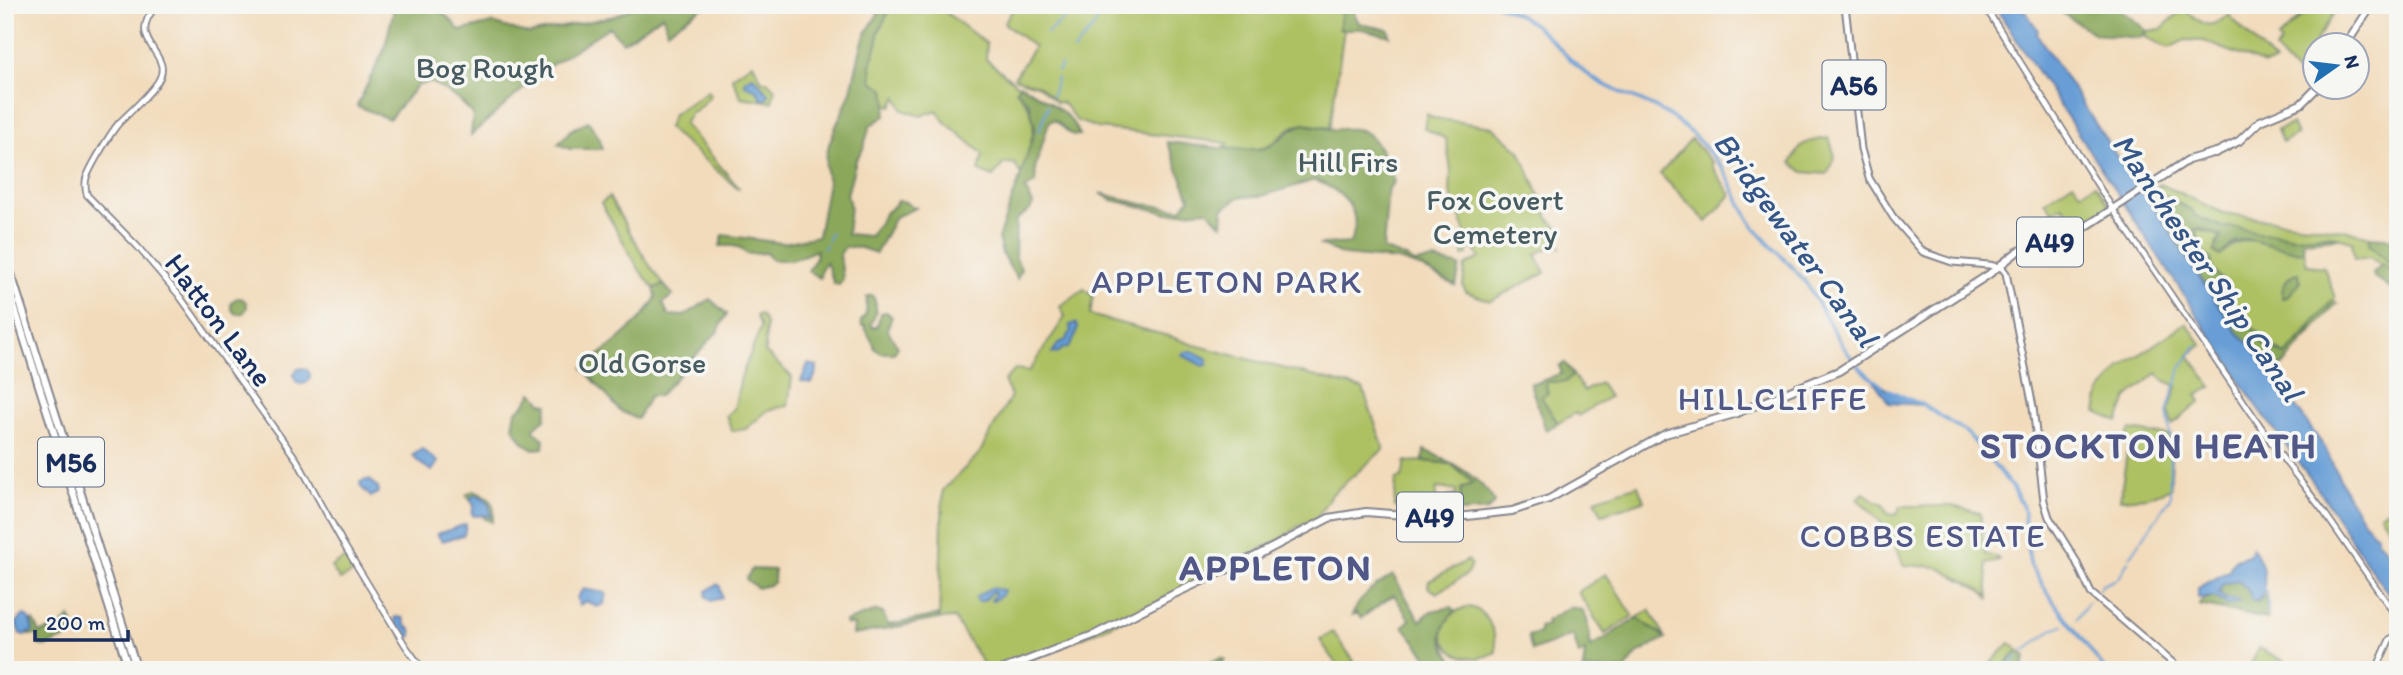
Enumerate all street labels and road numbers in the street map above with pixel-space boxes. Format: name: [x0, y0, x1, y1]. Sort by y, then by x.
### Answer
road number: A56: [1822, 60, 1885, 110]
road number: A49: [2017, 218, 2083, 266]
street label: Hatton Lane: [157, 246, 281, 394]
road number: M56: [38, 438, 104, 486]
road number: A49: [1397, 492, 1463, 542]

